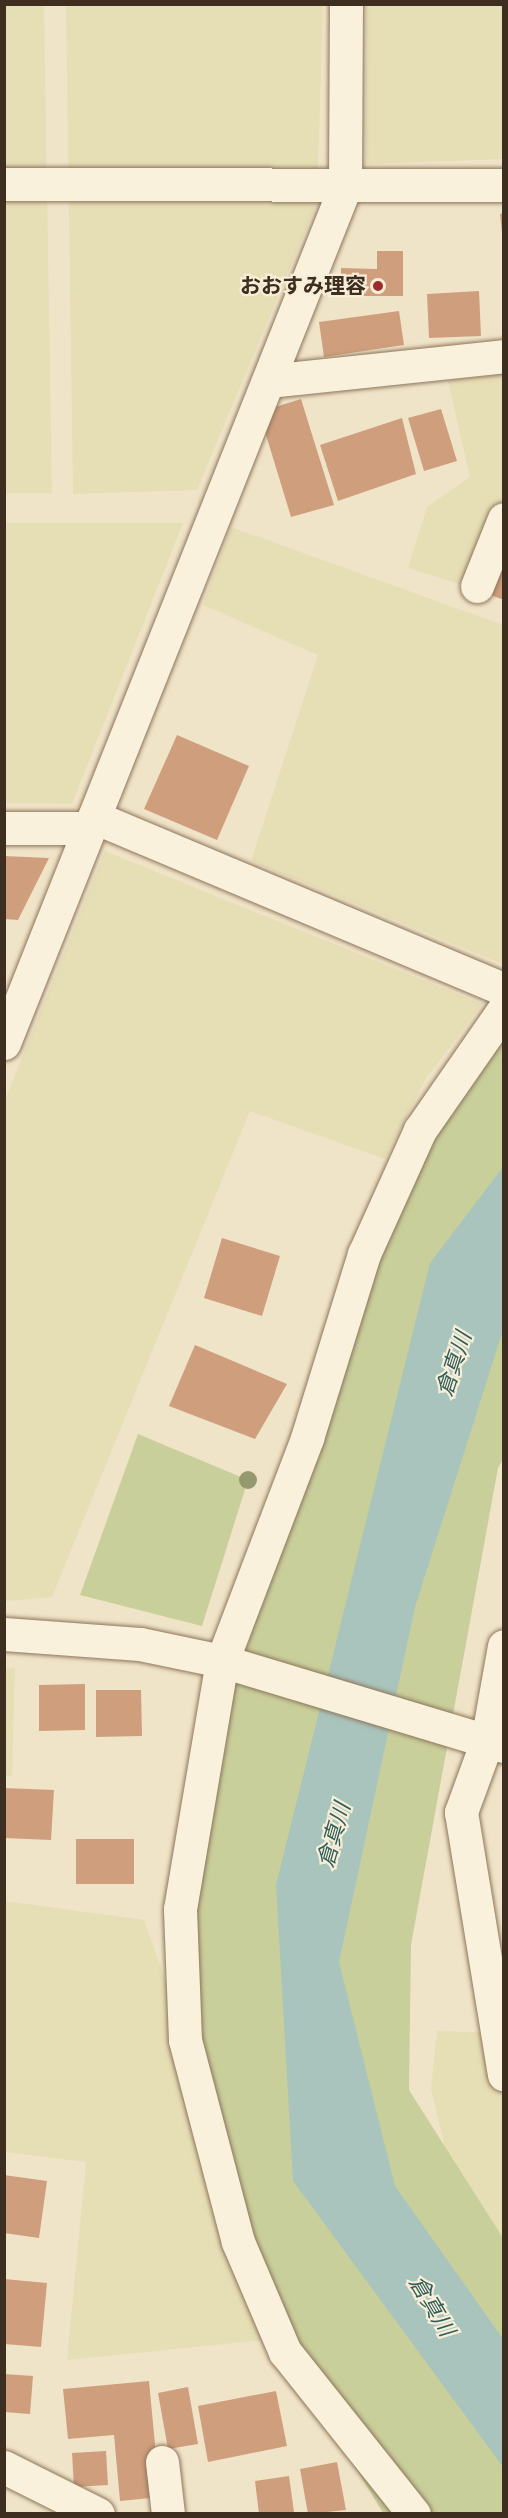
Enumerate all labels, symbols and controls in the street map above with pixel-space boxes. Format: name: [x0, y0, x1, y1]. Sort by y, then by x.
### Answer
place label: おおすみ理容: [240, 273, 366, 299]
marker: おおすみ理容: [371, 279, 385, 293]
water label: 倉真川: [431, 1329, 477, 1399]
water label: 倉真川: [312, 1800, 356, 1870]
water label: 倉真川: [404, 2271, 460, 2341]

